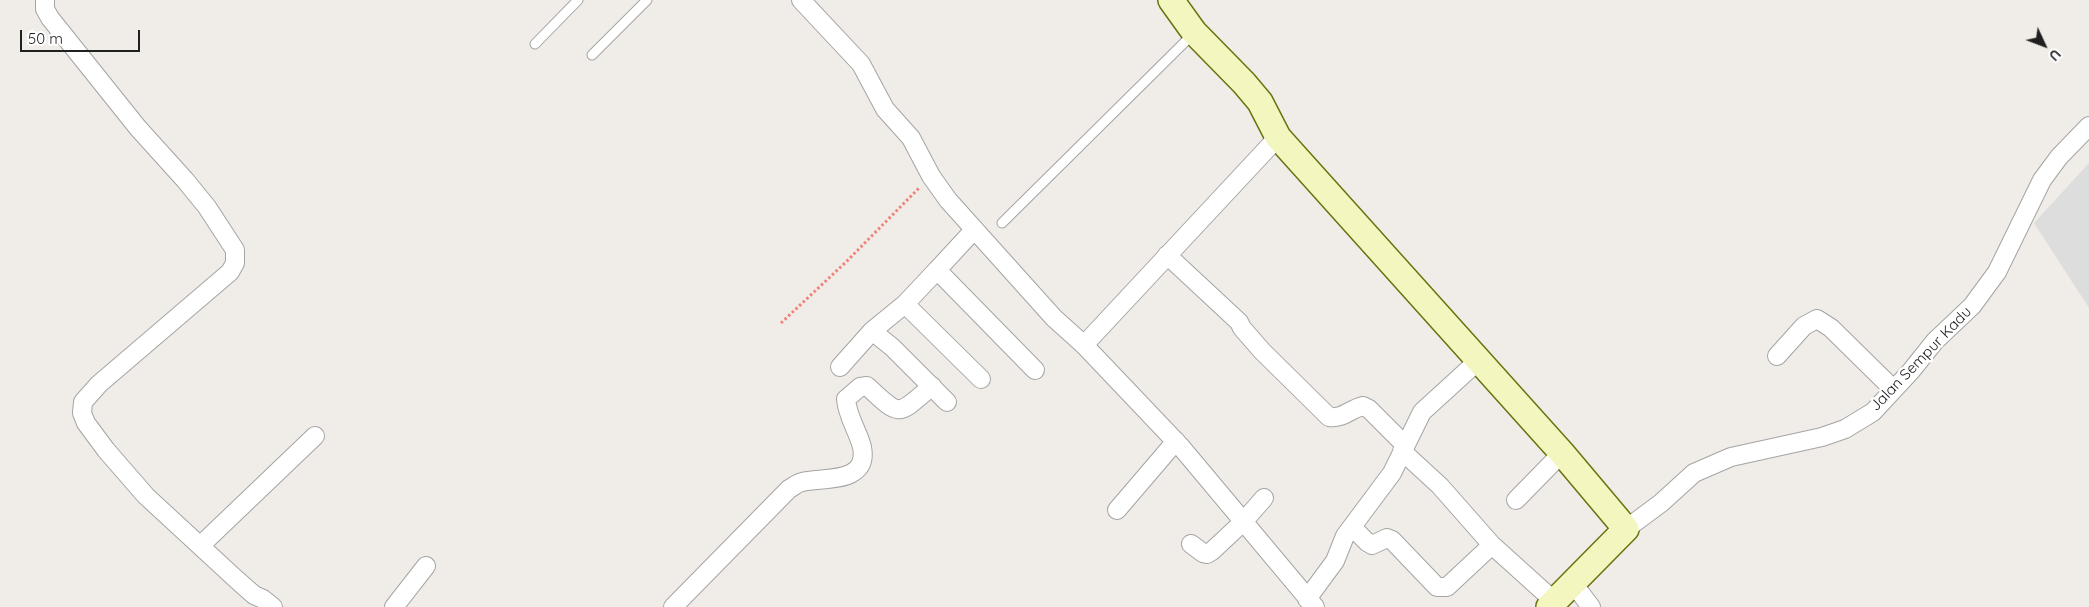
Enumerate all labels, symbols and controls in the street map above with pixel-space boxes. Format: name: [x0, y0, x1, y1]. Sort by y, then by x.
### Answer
scale bar: [22, 20, 142, 52]
north arrow: [2019, 20, 2069, 70]
text: 50 m: [28, 29, 63, 48]
text: U: [2045, 45, 2065, 65]
street label: Jalan Sempur Kadu: [1867, 303, 1975, 415]

